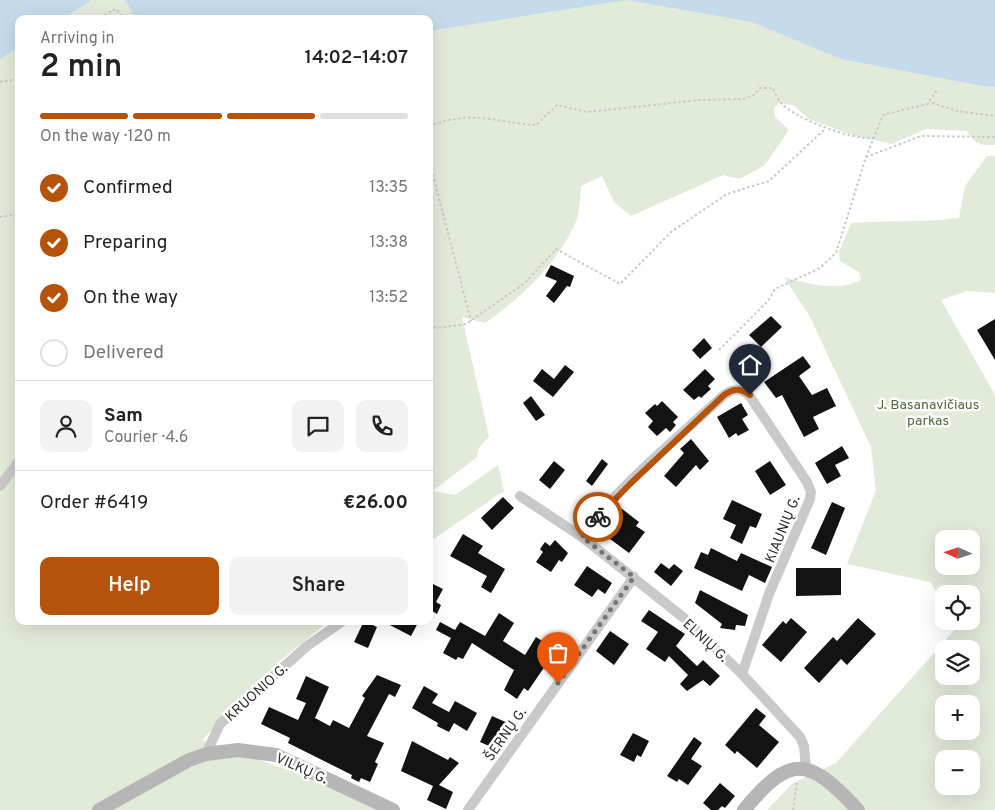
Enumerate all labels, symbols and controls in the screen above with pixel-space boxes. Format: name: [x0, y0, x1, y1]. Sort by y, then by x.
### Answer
text: Arriving in: [40, 29, 115, 49]
text: 14:02–14:07: [305, 46, 408, 70]
text: 2 min: [40, 48, 122, 88]
text: On the way · 120 m: [40, 127, 171, 147]
icon: check: [40, 174, 68, 202]
text: Confirmed: [83, 176, 173, 200]
text: 13:35: [369, 178, 408, 198]
icon: check: [40, 229, 68, 257]
text: Preparing: [83, 231, 167, 255]
text: 13:38: [369, 233, 408, 253]
icon: check: [40, 284, 68, 312]
text: On the way: [83, 286, 178, 310]
text: 13:52: [369, 288, 408, 308]
text: Delivered: [83, 341, 164, 365]
pin: [729, 344, 771, 395]
icon: home: [736, 351, 764, 379]
park label: J. Basanavičiaus parkas: [877, 397, 979, 430]
button: person: [40, 400, 92, 452]
button: chat: [292, 400, 344, 452]
button: phone: [356, 400, 408, 452]
text: Sam: [104, 404, 143, 428]
text: Courier · 4.6: [104, 428, 188, 448]
text: Order #6419: [40, 491, 148, 515]
text: €26.00: [343, 491, 408, 515]
courier: [573, 492, 623, 542]
street label: KIAUNIŲ G.: [762, 493, 805, 566]
icon: bike: [584, 503, 612, 531]
north arrow: [935, 530, 980, 575]
map controls: [935, 530, 980, 795]
button: Help: [40, 557, 219, 615]
button: Share: [229, 557, 408, 615]
button: locate: [935, 585, 980, 630]
street label: ELNIŲ G.: [679, 616, 731, 666]
pin: [537, 632, 579, 683]
icon: bag: [544, 639, 572, 667]
button: layers: [935, 640, 980, 685]
street label: KRUONIO G.: [222, 661, 292, 726]
button: +: [935, 695, 980, 740]
street label: ŠERNŲ G.: [481, 704, 531, 765]
street label: VILKŲ G.: [273, 750, 330, 788]
button: −: [935, 750, 980, 795]

